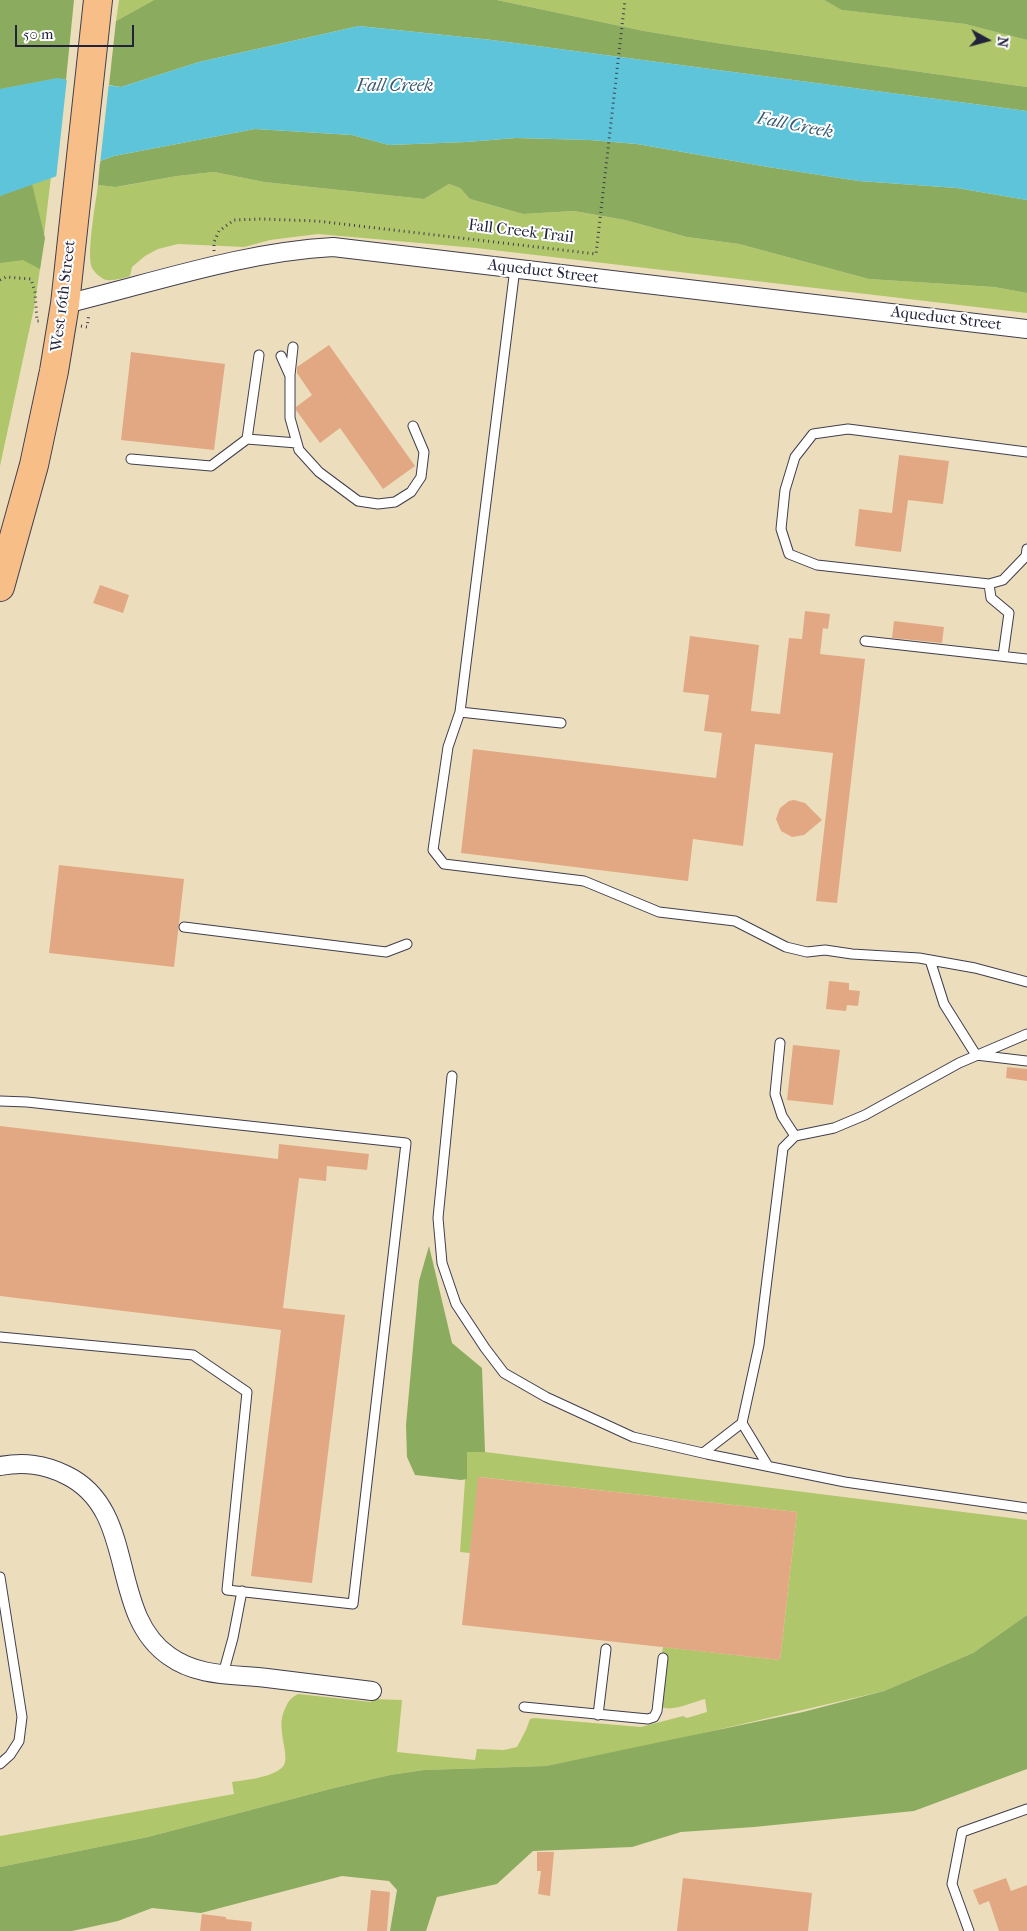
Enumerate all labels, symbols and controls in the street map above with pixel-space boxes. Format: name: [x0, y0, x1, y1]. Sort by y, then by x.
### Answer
scale bar: [18, 15, 136, 47]
north arrow: [962, 15, 1012, 65]
text: 50 m: [23, 25, 53, 43]
text: N: [993, 36, 1011, 48]
water label: Fall Creek: [356, 76, 434, 98]
water label: Fall Creek: [755, 108, 835, 144]
street label: Fall Creek Trail: [467, 216, 575, 248]
street label: West 16th Street: [48, 239, 80, 353]
street label: Aqueduct Street: [486, 256, 600, 288]
street label: Aqueduct Street: [889, 303, 1003, 335]

